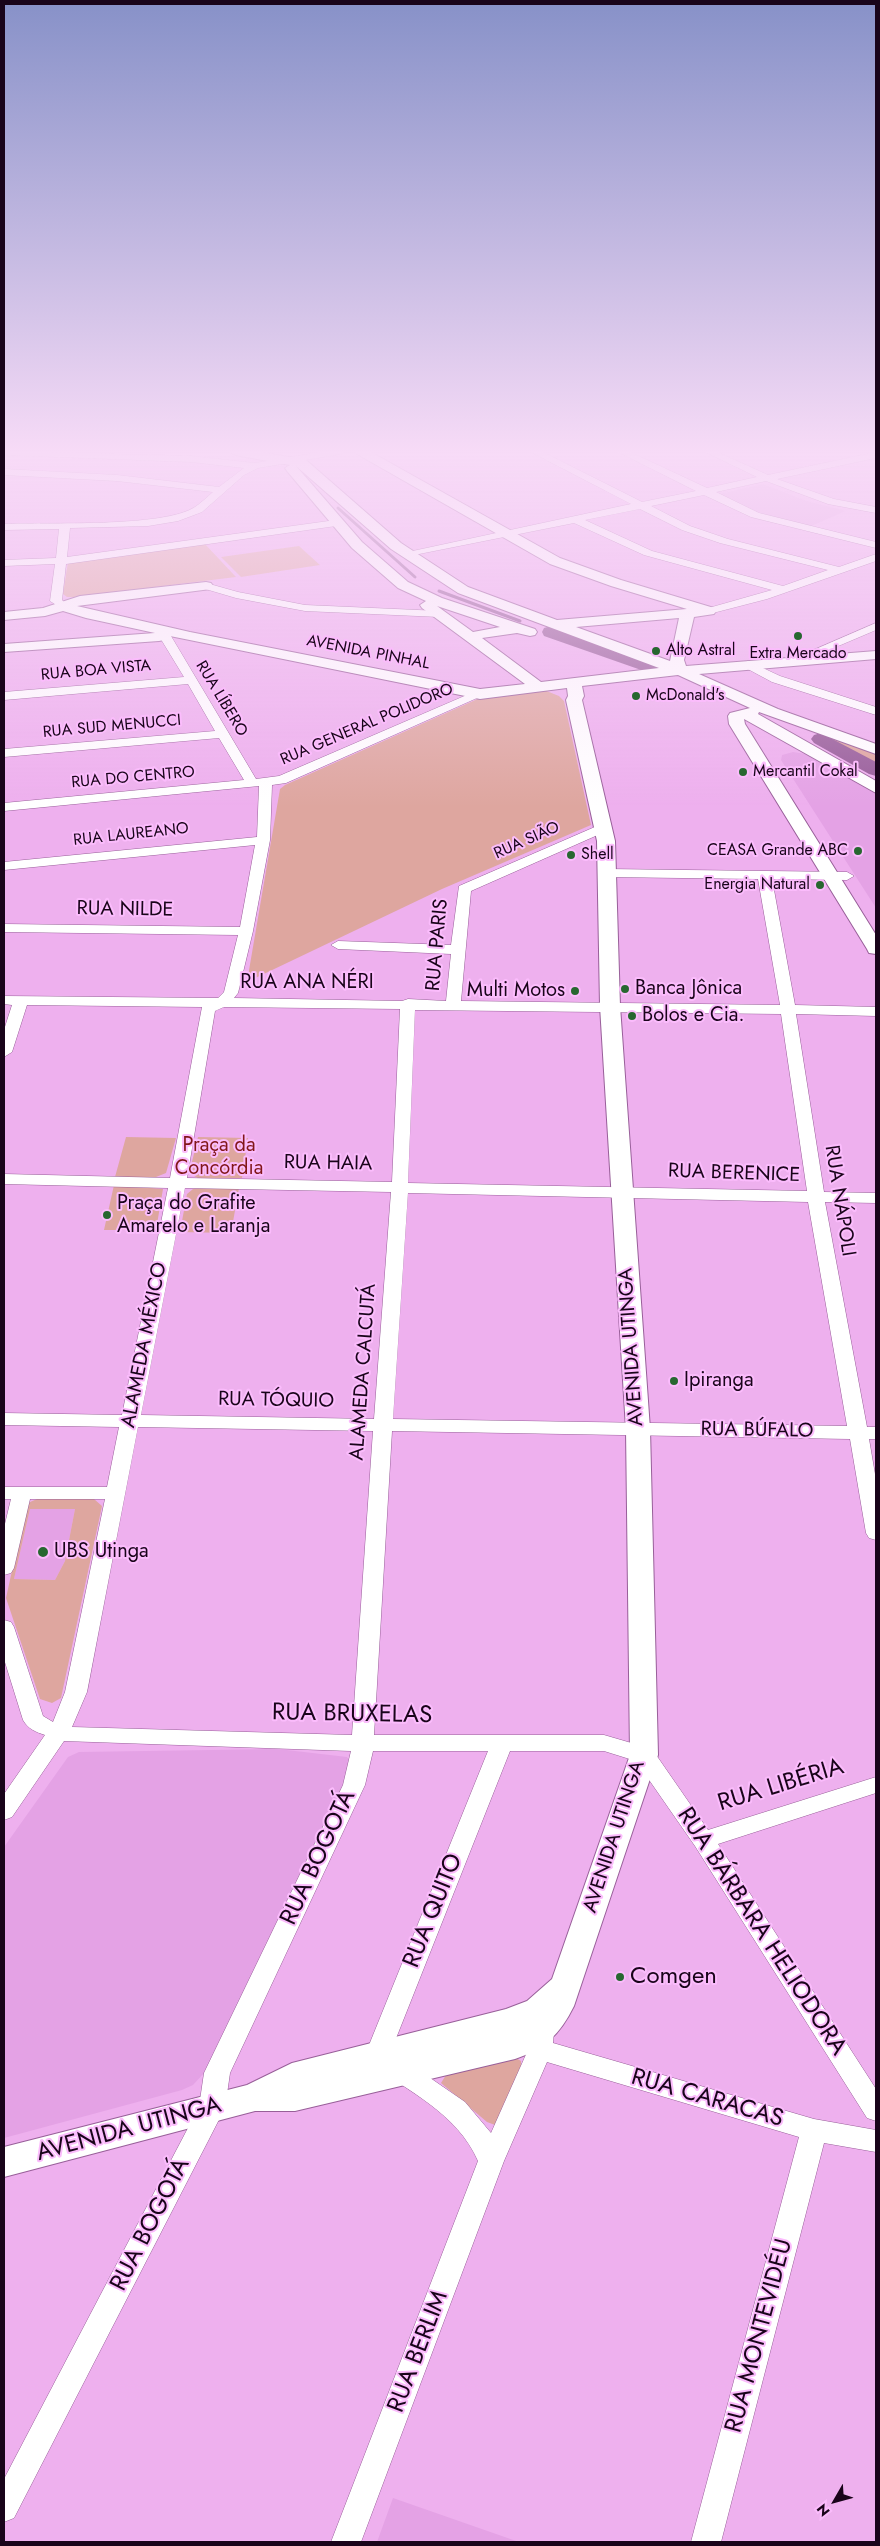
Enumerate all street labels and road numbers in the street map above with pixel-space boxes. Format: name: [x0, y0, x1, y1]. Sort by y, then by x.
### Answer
street label: AVENIDA PINHAL: [305, 632, 431, 674]
street label: RUA BOA VISTA: [40, 657, 152, 685]
street label: RUA LÍBERO: [191, 658, 251, 740]
street label: RUA GENERAL POLIDORO: [278, 680, 456, 770]
street label: RUA SUD MENUCCI: [42, 711, 182, 743]
street label: RUA DO CENTRO: [70, 763, 196, 793]
street label: RUA SIÃO: [491, 818, 563, 864]
street label: RUA LAUREANO: [72, 819, 190, 851]
street label: RUA NILDE: [76, 897, 174, 923]
street label: RUA PARIS: [422, 898, 454, 992]
street label: RUA ANA NÉRI: [240, 971, 374, 995]
street label: RUA NÁPOLI: [818, 1144, 860, 1258]
street label: RUA HAIA: [284, 1151, 372, 1177]
street label: RUA BERENICE: [667, 1160, 801, 1188]
street label: ALAMEDA MÉXICO: [117, 1260, 173, 1430]
street label: AVENIDA UTINGA: [615, 1267, 649, 1427]
street label: ALAMEDA CALCUTÁ: [346, 1283, 382, 1461]
street label: RUA TÓQUIO: [218, 1388, 334, 1414]
street label: RUA BÚFALO: [700, 1418, 814, 1444]
street label: RUA BRUXELAS: [272, 1699, 432, 1731]
street label: RUA LIBÉRIA: [715, 1753, 847, 1819]
street label: AVENIDA UTINGA: [579, 1758, 651, 1916]
street label: RUA BOGOTÁ: [275, 1786, 363, 1930]
street label: RUA BÁRBARA HELIODORA: [670, 1803, 852, 2061]
street label: RUA QUITO: [398, 1850, 470, 1972]
street label: RUA CARACAS: [628, 2064, 786, 2134]
street label: AVENIDA UTINGA: [34, 2092, 224, 2168]
street label: RUA BOGOTÁ: [105, 2154, 197, 2296]
street label: RUA MONTEVIDÉU: [720, 2236, 800, 2436]
street label: RUA BERLIM: [383, 2287, 455, 2417]

